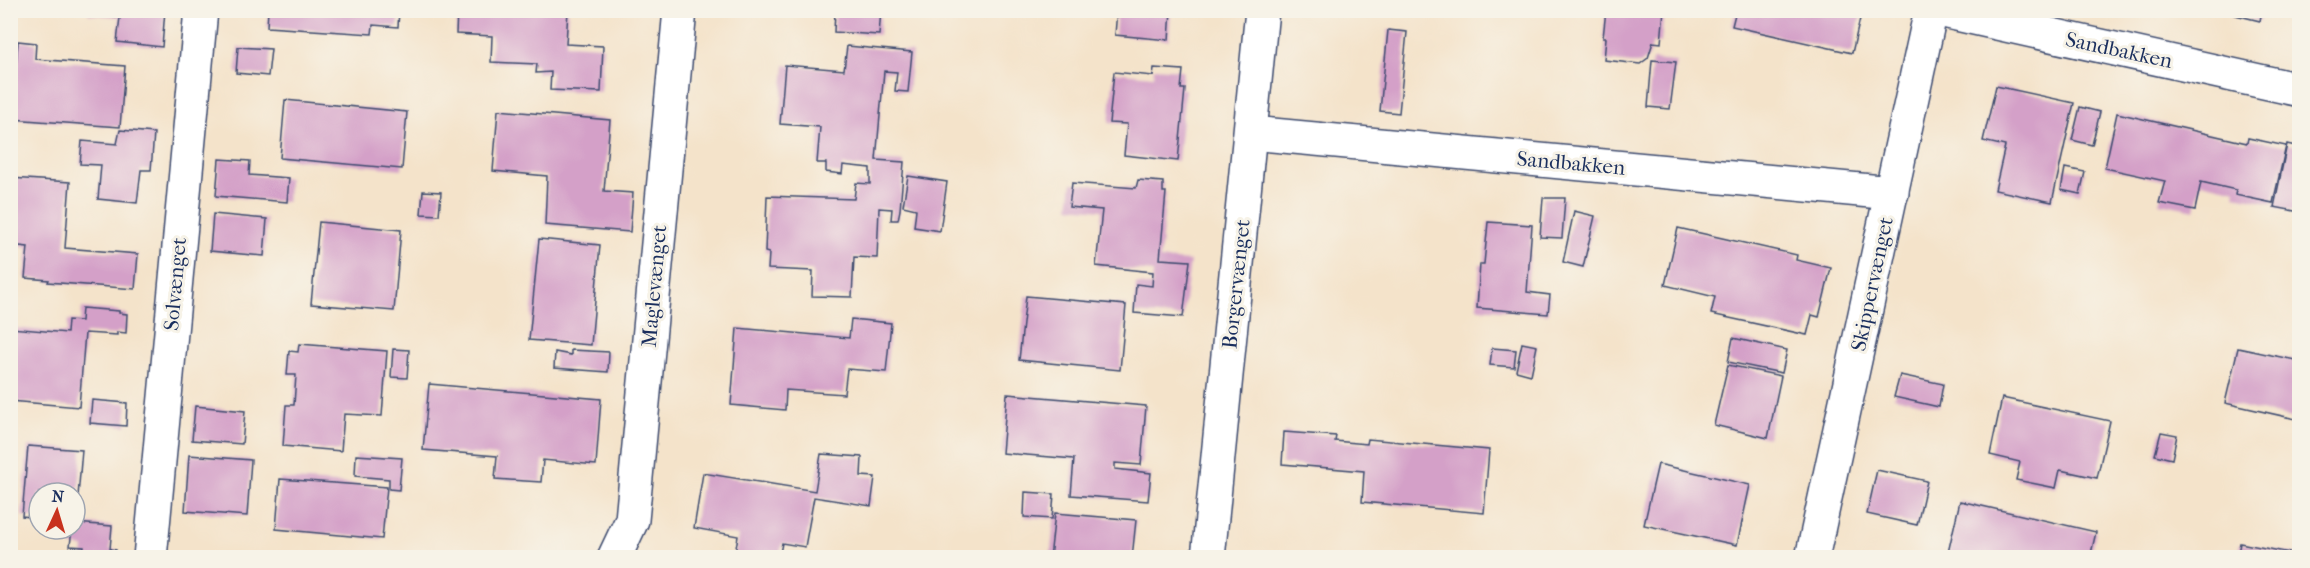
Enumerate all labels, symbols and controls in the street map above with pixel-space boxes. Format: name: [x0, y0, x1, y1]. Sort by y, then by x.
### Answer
street label: Sandbakken: [2063, 27, 2175, 73]
street label: Sandbakken: [1516, 146, 1626, 180]
street label: Skippervænget: [1846, 214, 1898, 353]
street label: Borgervænget: [1217, 217, 1255, 350]
street label: Maglevænget: [637, 223, 671, 348]
street label: Solvænget: [159, 236, 191, 332]
north arrow: [27, 481, 87, 541]
text: N: [51, 487, 66, 506]

